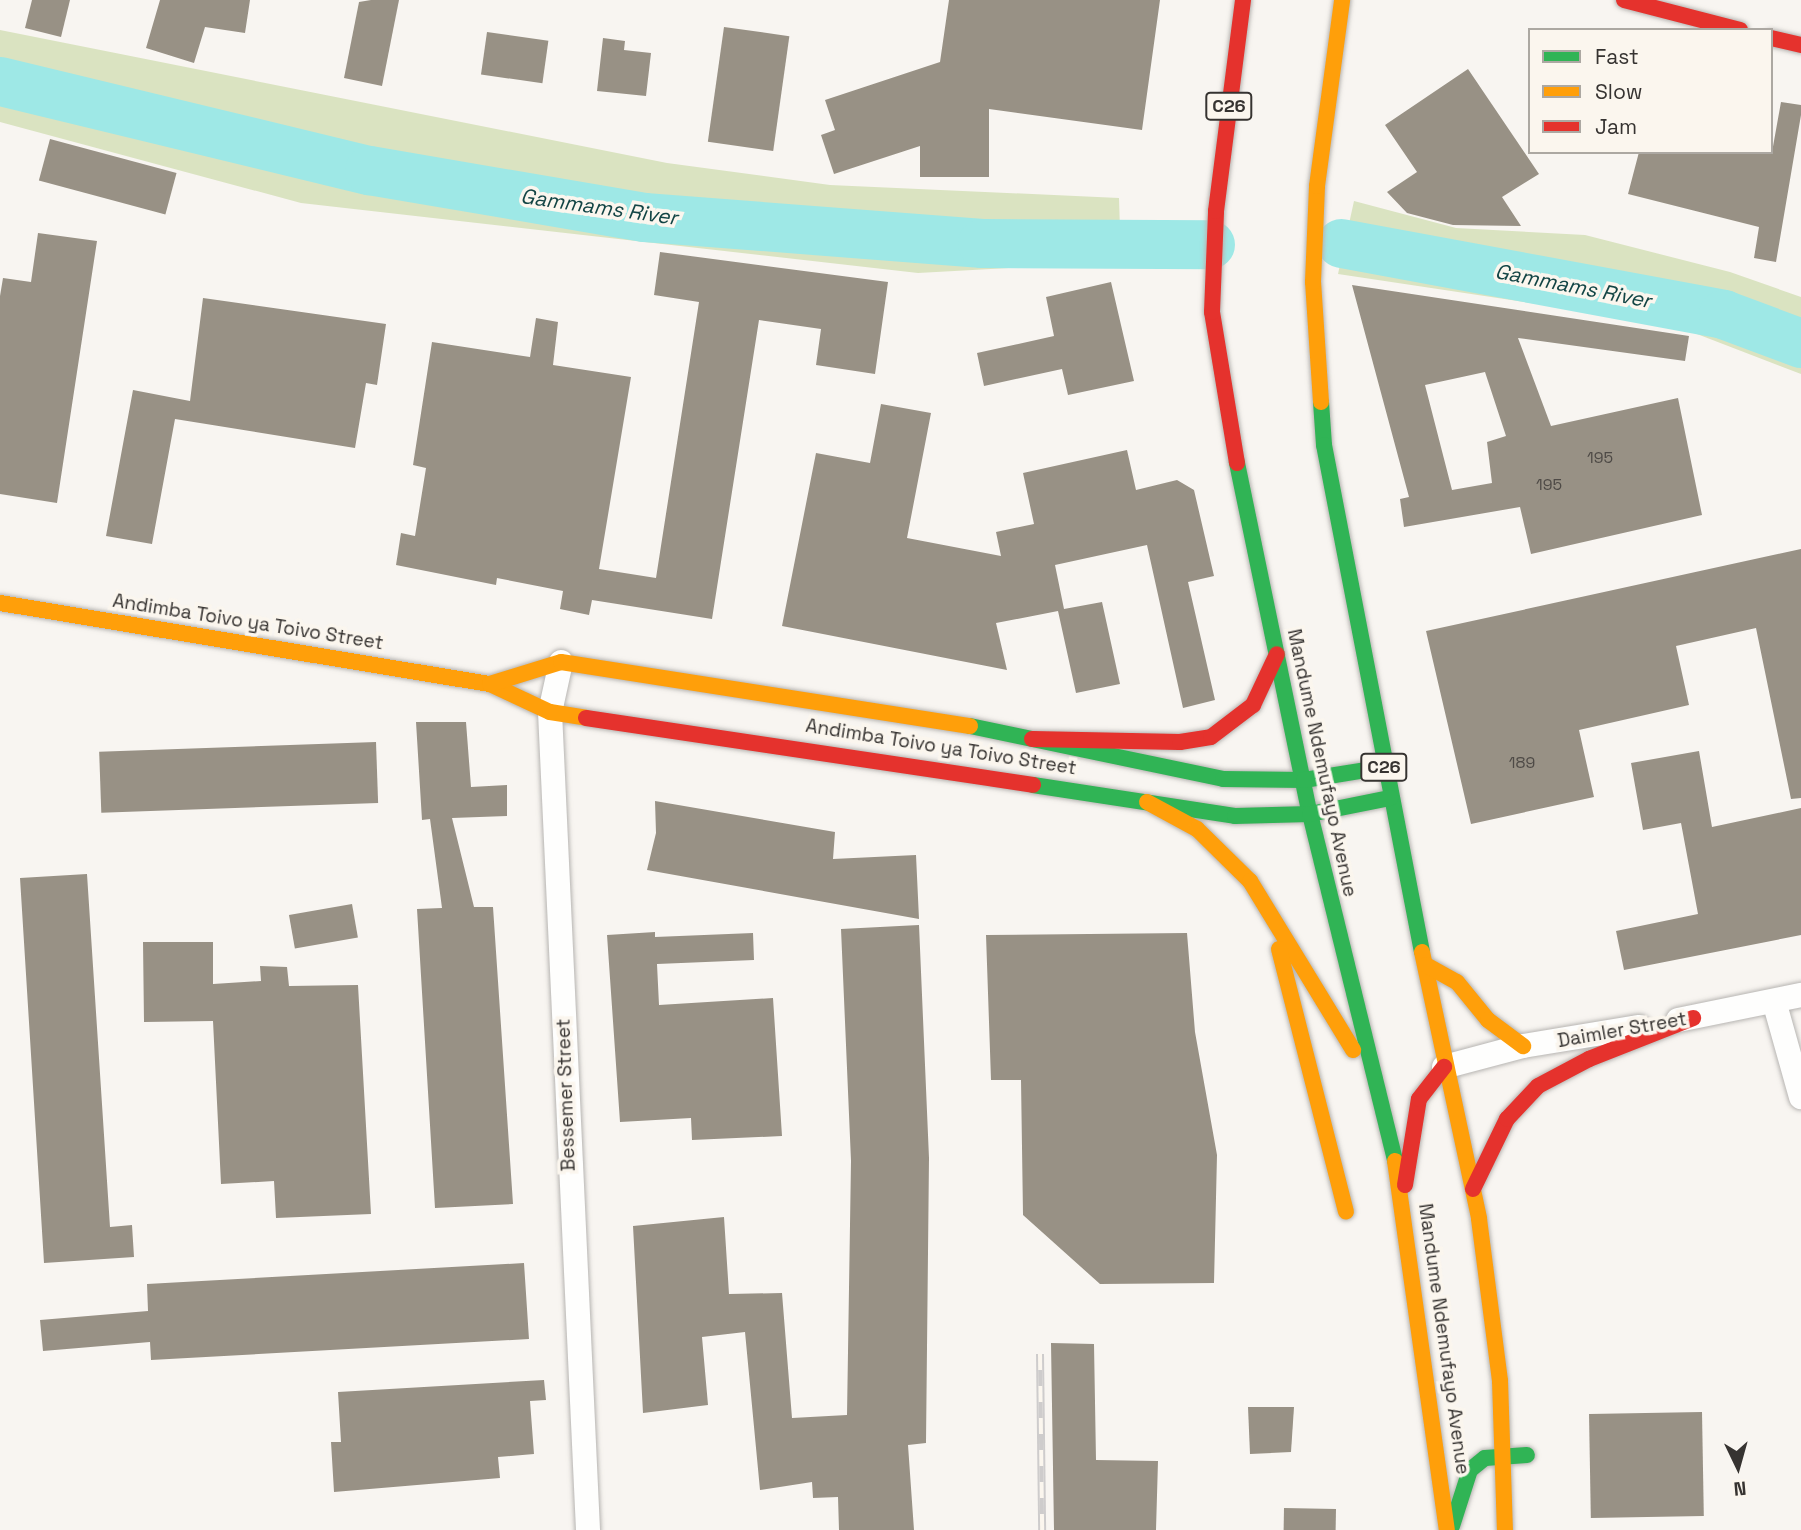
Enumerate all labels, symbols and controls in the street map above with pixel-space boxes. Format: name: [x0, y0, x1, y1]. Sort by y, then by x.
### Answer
legend: [1528, 28, 1773, 154]
text: Fast: [1595, 43, 1639, 70]
text: Slow: [1595, 78, 1643, 105]
road number: C26: [1204, 92, 1254, 120]
text: Jam: [1595, 113, 1637, 140]
water label: Gammams River: [519, 184, 679, 230]
water label: Gammams River: [1493, 259, 1653, 313]
house number: 195: [1587, 448, 1613, 468]
house number: 195: [1536, 475, 1562, 495]
street label: Andimba Toivo ya Toivo Street: [111, 589, 385, 655]
street label: Mandume Ndemufayo Avenue: [1282, 627, 1362, 899]
street label: Andimba Toivo ya Toivo Street: [804, 714, 1078, 780]
road number: C26: [1360, 752, 1408, 782]
house number: 189: [1509, 753, 1535, 773]
street label: Daimler Street: [1556, 1007, 1688, 1053]
street label: Bessemer Street: [552, 1018, 580, 1172]
street label: Mandume Ndemufayo Avenue: [1414, 1202, 1474, 1476]
north arrow: [1703, 1432, 1773, 1502]
text: N: [1732, 1475, 1747, 1501]

